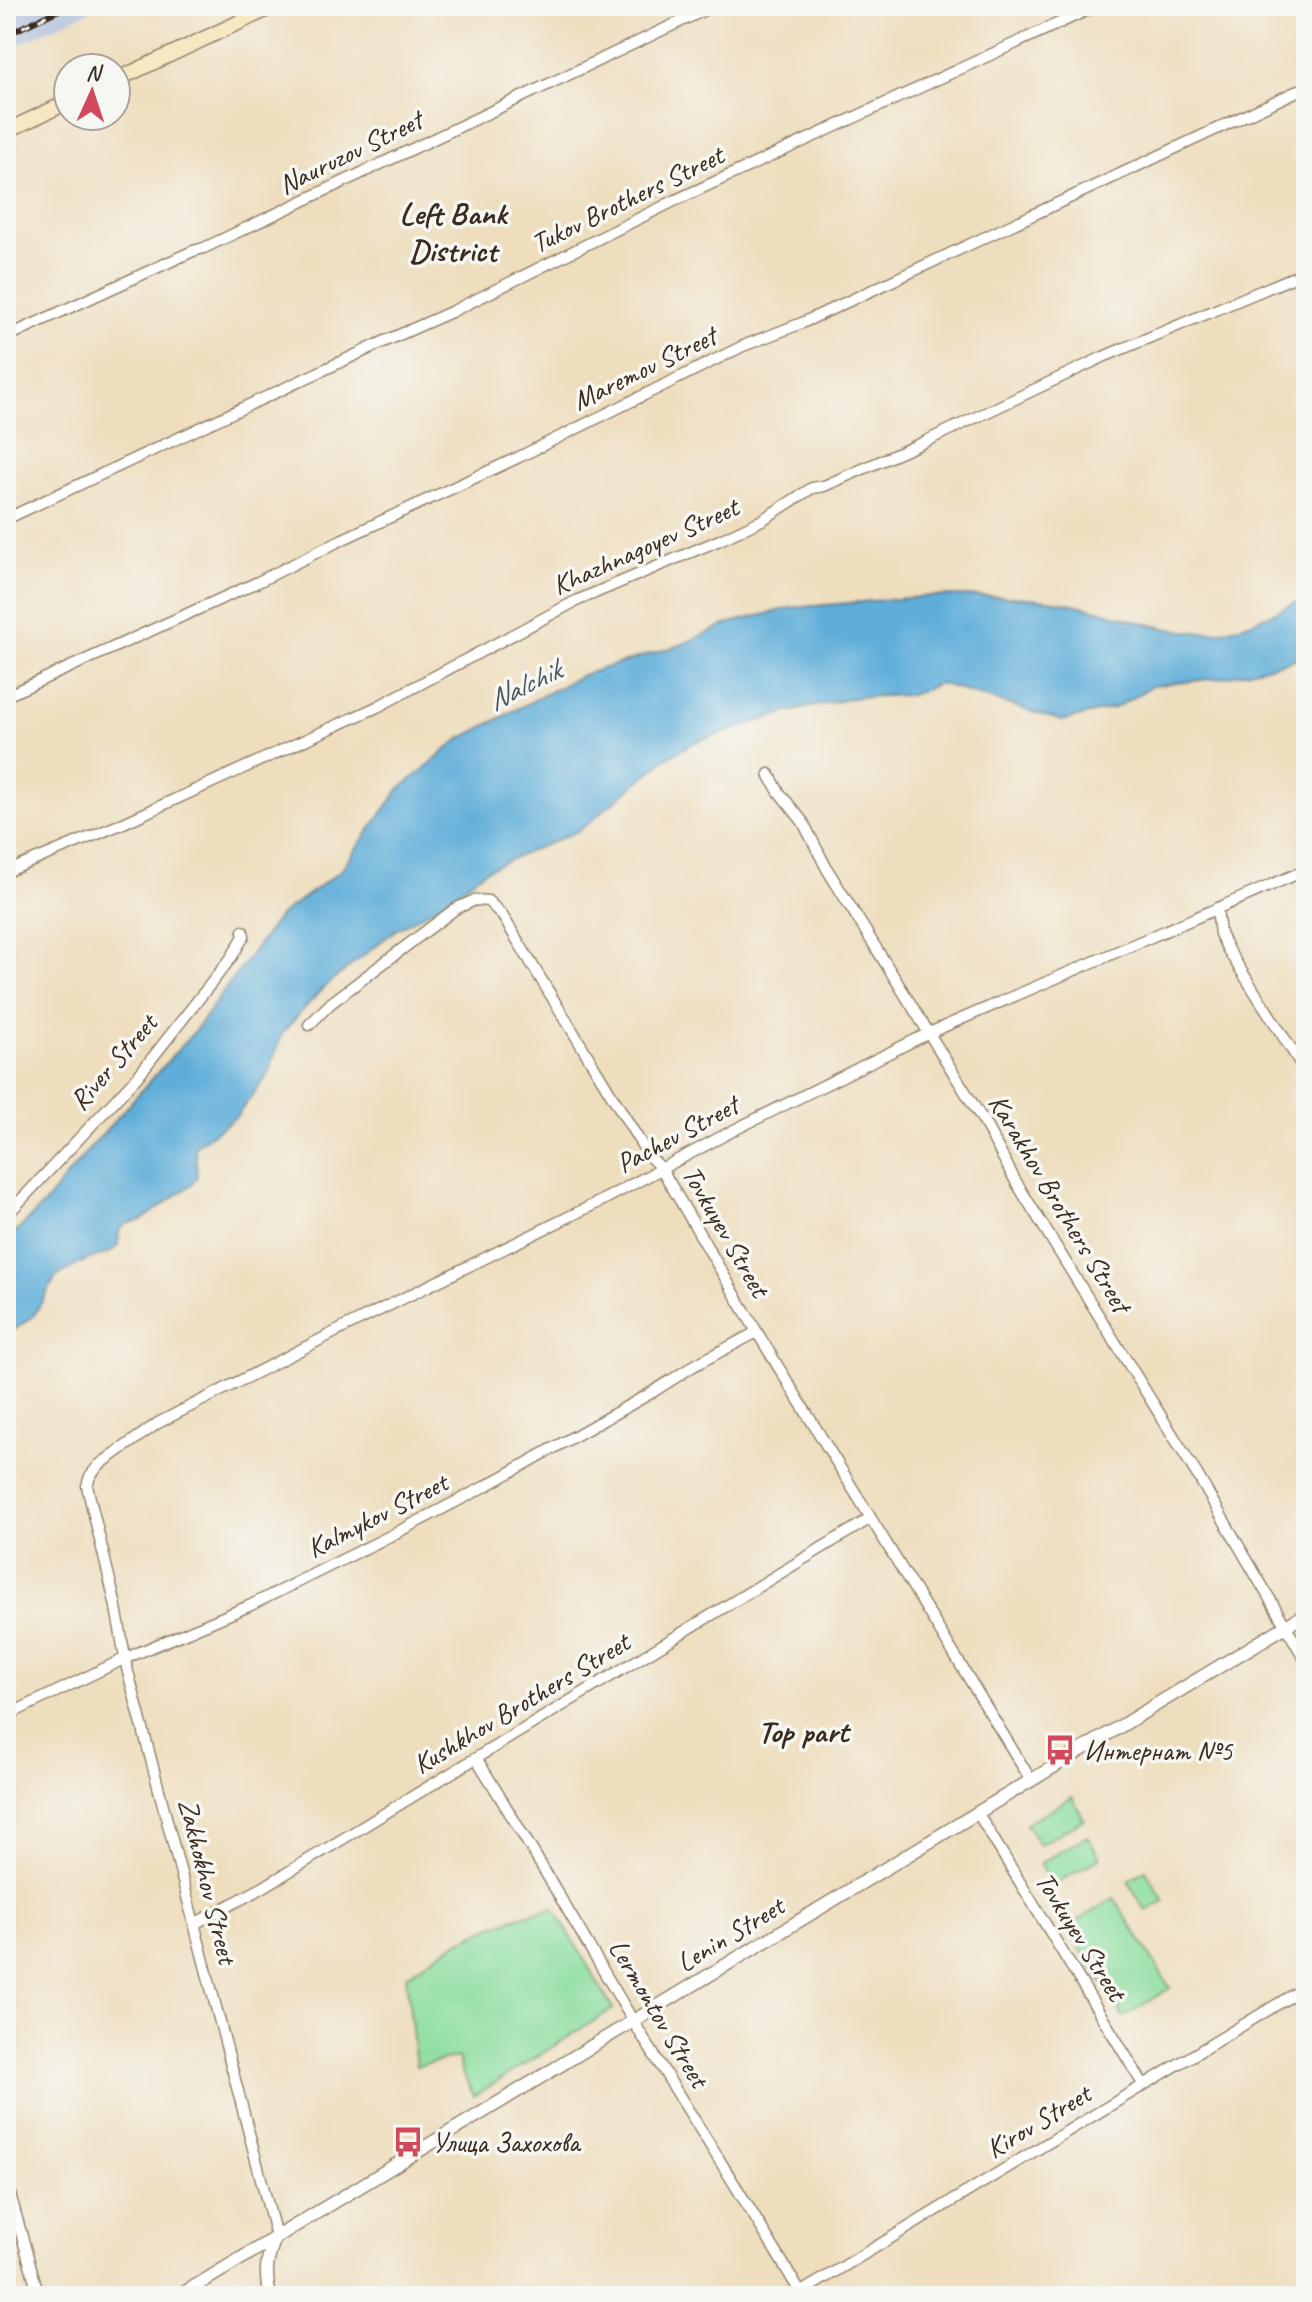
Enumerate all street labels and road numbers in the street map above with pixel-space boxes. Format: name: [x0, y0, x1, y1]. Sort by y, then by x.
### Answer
street label: Nauruzov Street: [272, 101, 431, 202]
street label: Tukov Brothers Street: [525, 136, 731, 261]
street label: Maremov Street: [566, 317, 725, 418]
street label: Khazhnagoyev Street: [547, 488, 746, 603]
street label: River Street: [62, 1005, 166, 1117]
street label: Pachev Street: [610, 1086, 747, 1181]
street label: Karakhov Brothers Street: [981, 1087, 1141, 1322]
street label: Tovkuyev Street: [675, 1159, 779, 1305]
street label: Kalmykov Street: [301, 1463, 456, 1565]
street label: Kushkhov Brothers Street: [406, 1623, 638, 1781]
street label: Zakhokhov Street: [171, 1795, 246, 1970]
street label: Tovkuyev Street: [1028, 1865, 1136, 2009]
street label: Lenin Street: [670, 1887, 792, 1980]
street label: Lermontov Street: [601, 1933, 718, 2096]
street label: Kirov Street: [979, 2075, 1099, 2166]

